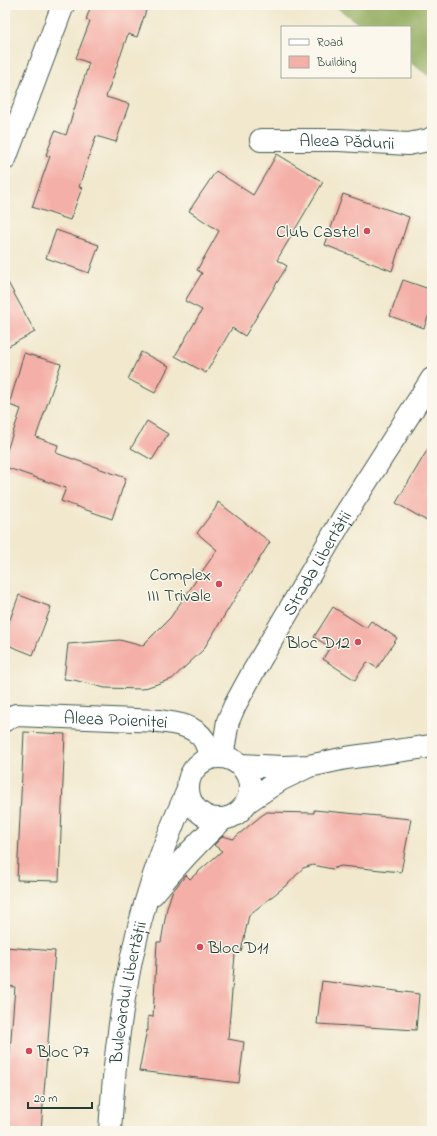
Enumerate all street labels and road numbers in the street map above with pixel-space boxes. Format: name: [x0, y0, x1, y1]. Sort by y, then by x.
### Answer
street label: Aleea Pădurii: [299, 129, 395, 158]
street label: Strada Libertății: [277, 506, 359, 621]
street label: Aleea Poieniței: [63, 706, 169, 737]
street label: Bulevardul Libertății: [104, 919, 155, 1066]

